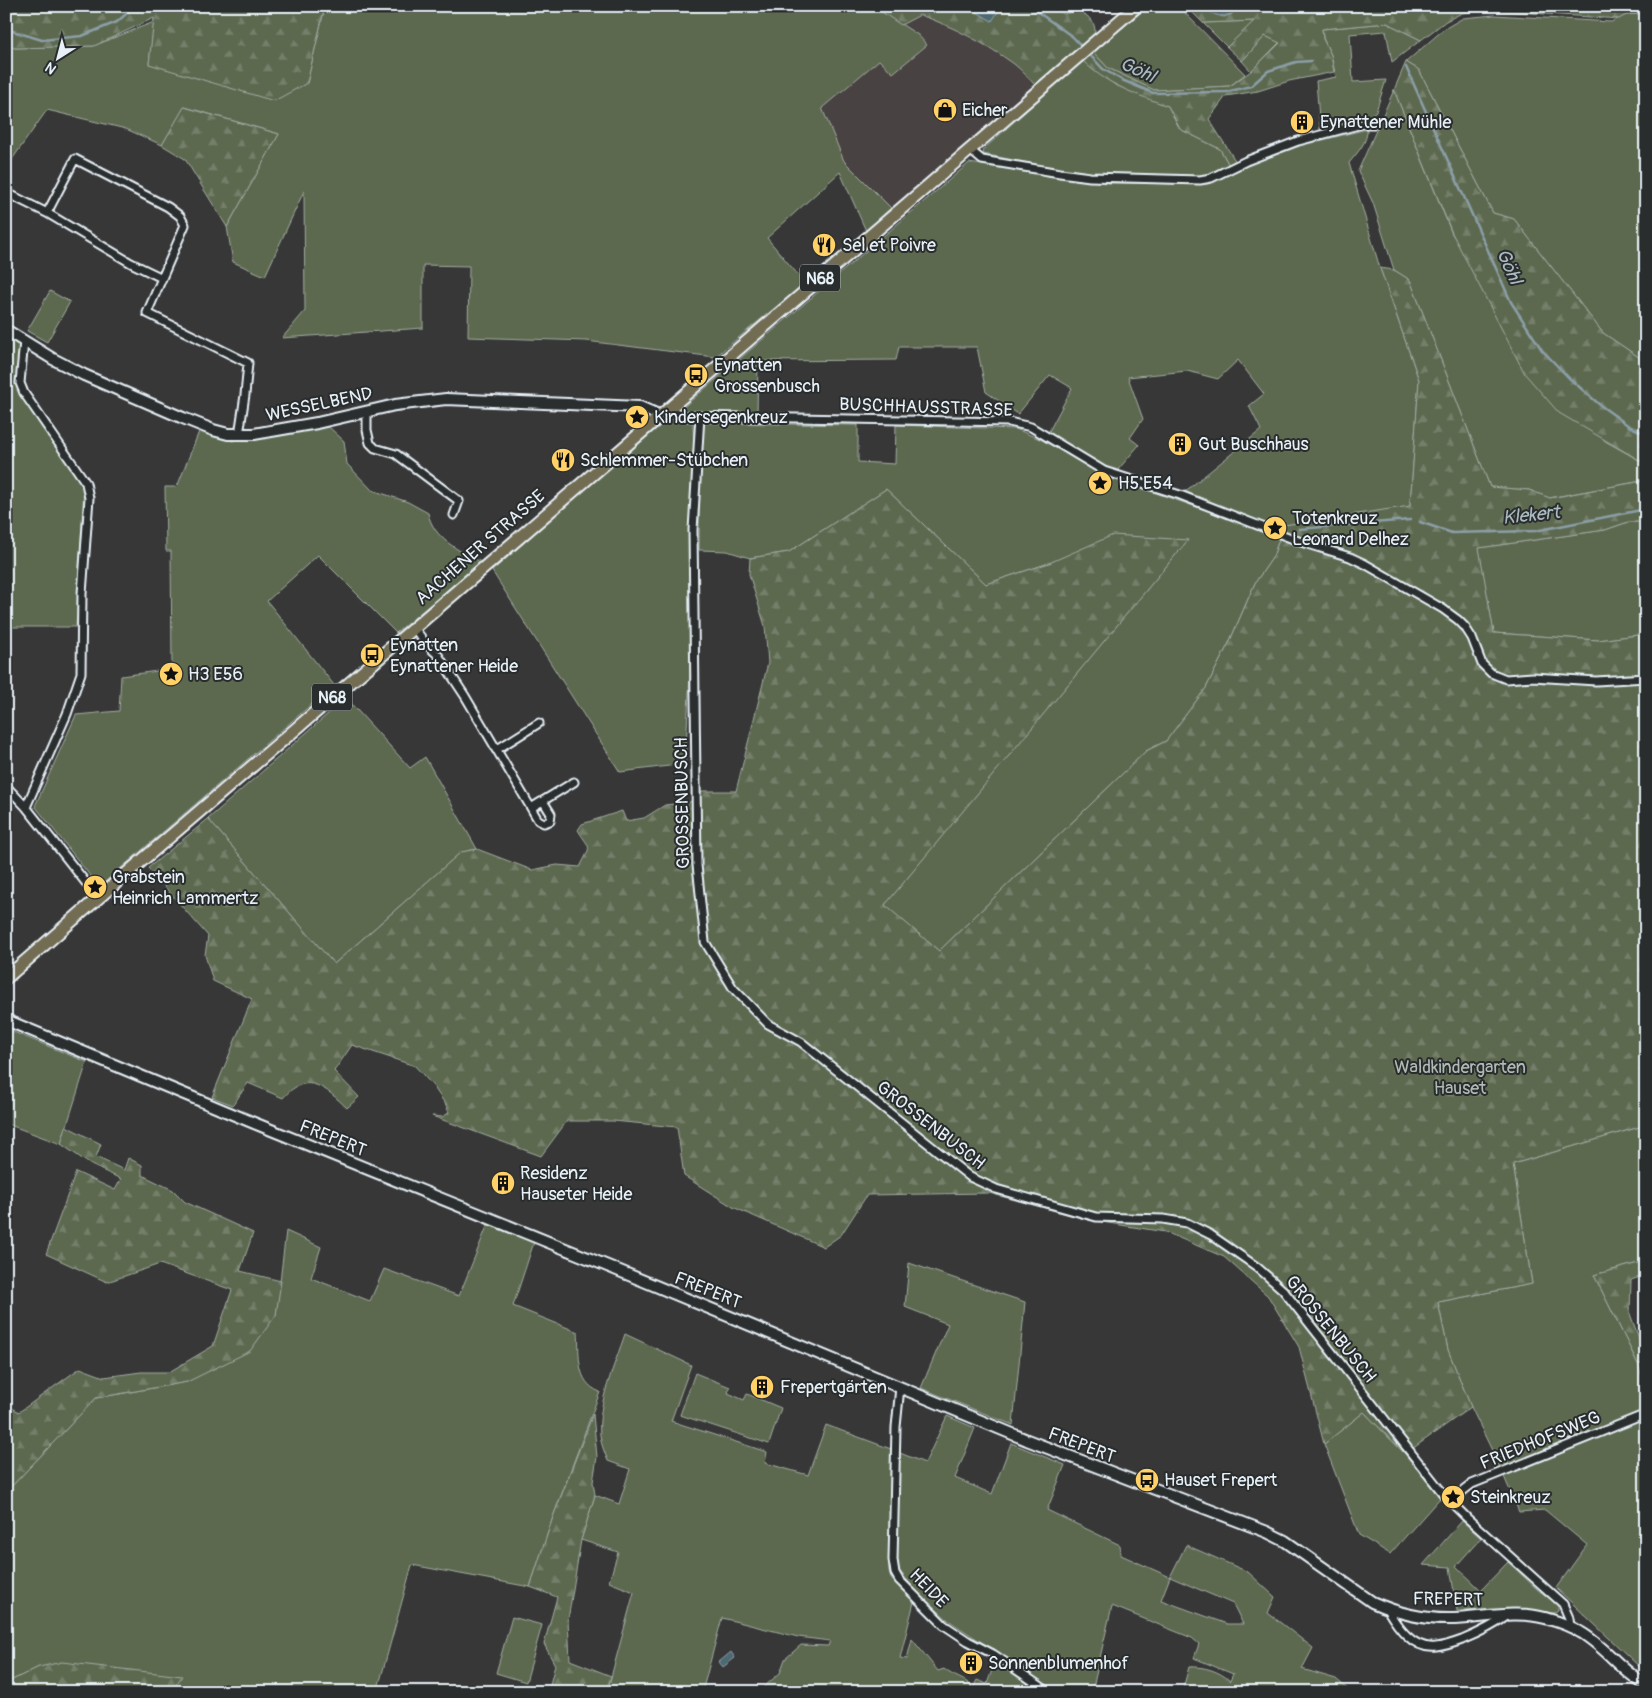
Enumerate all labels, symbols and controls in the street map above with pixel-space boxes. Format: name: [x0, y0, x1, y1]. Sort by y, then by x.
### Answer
north arrow: [32, 32, 82, 82]
water label: Göhl: [1116, 52, 1161, 89]
text: N: [42, 58, 59, 78]
shop icon: Eicher: [932, 97, 958, 123]
place label: Eicher: [962, 99, 1008, 122]
building icon: Eynattener Mühle: [1289, 109, 1315, 135]
place label: Eynattener Mühle: [1320, 111, 1451, 134]
restaurant icon: Sel et Poivre: [811, 232, 837, 258]
place label: Sel et Poivre: [842, 234, 936, 257]
water label: Göhl: [1491, 245, 1528, 290]
road number: N68: [800, 264, 840, 292]
place label: Eynatten Grossenbusch: [714, 354, 820, 398]
bus stop icon: Eynatten Grossenbusch: [683, 362, 709, 388]
street label: WESSELBEND: [264, 382, 375, 427]
street label: BUSCHHAUSSTRASSE: [839, 393, 1013, 422]
place icon: Kindersegenkreuz: [624, 404, 650, 430]
place label: Kindersegenkreuz: [654, 406, 788, 429]
building icon: Gut Buschhaus: [1167, 431, 1193, 457]
place label: Gut Buschhaus: [1198, 433, 1309, 456]
restaurant icon: Schlemmer-Stübchen: [550, 447, 576, 473]
place label: Schlemmer-Stübchen: [580, 449, 748, 472]
place icon: H5 E54: [1087, 470, 1113, 496]
place label: H5 E54: [1118, 472, 1173, 495]
street label: AACHENER STRASSE: [411, 485, 550, 610]
water label: Klekert: [1501, 500, 1563, 530]
place label: Totenkreuz Leonard Delhez: [1292, 507, 1409, 551]
place icon: Totenkreuz Leonard Delhez: [1262, 515, 1288, 541]
place label: Eynatten Eynattener Heide: [390, 634, 518, 678]
bus stop icon: Eynatten Eynattener Heide: [359, 642, 385, 668]
place icon: H3 E56: [158, 661, 184, 687]
place label: H3 E56: [188, 663, 243, 686]
road number: N68: [312, 684, 352, 710]
street label: GROSSENBUSCH: [670, 737, 695, 869]
place label: Grabstein Heinrich Lammertz: [112, 866, 258, 910]
place icon: Grabstein Heinrich Lammertz: [82, 874, 108, 900]
park label: Waldkindergarten Hauset: [1394, 1056, 1526, 1100]
street label: GROSSENBUSCH: [872, 1076, 990, 1175]
street label: FREPERT: [296, 1115, 370, 1162]
place label: Residenz Hauseter Heide: [520, 1162, 633, 1206]
building icon: Residenz Hauseter Heide: [490, 1170, 516, 1196]
street label: FREPERT: [671, 1267, 745, 1314]
street label: GROSSENBUSCH: [1280, 1271, 1381, 1388]
building icon: Frepertgärten: [749, 1374, 775, 1400]
place label: Frepertgärten: [780, 1376, 887, 1399]
street label: FRIEDHOFSWEG: [1477, 1406, 1604, 1475]
street label: FREPERT: [1045, 1422, 1119, 1469]
bus stop icon: Hauset Frepert: [1134, 1467, 1160, 1493]
place label: Hauset Frepert: [1164, 1469, 1278, 1492]
place icon: Steinkreuz: [1440, 1484, 1466, 1510]
place label: Steinkreuz: [1470, 1486, 1551, 1509]
street label: HEIDE: [904, 1564, 953, 1613]
street label: FREPERT: [1413, 1587, 1483, 1612]
building icon: Sonnenblumenhof: [958, 1650, 984, 1676]
place label: Sonnenblumenhof: [988, 1652, 1129, 1675]

